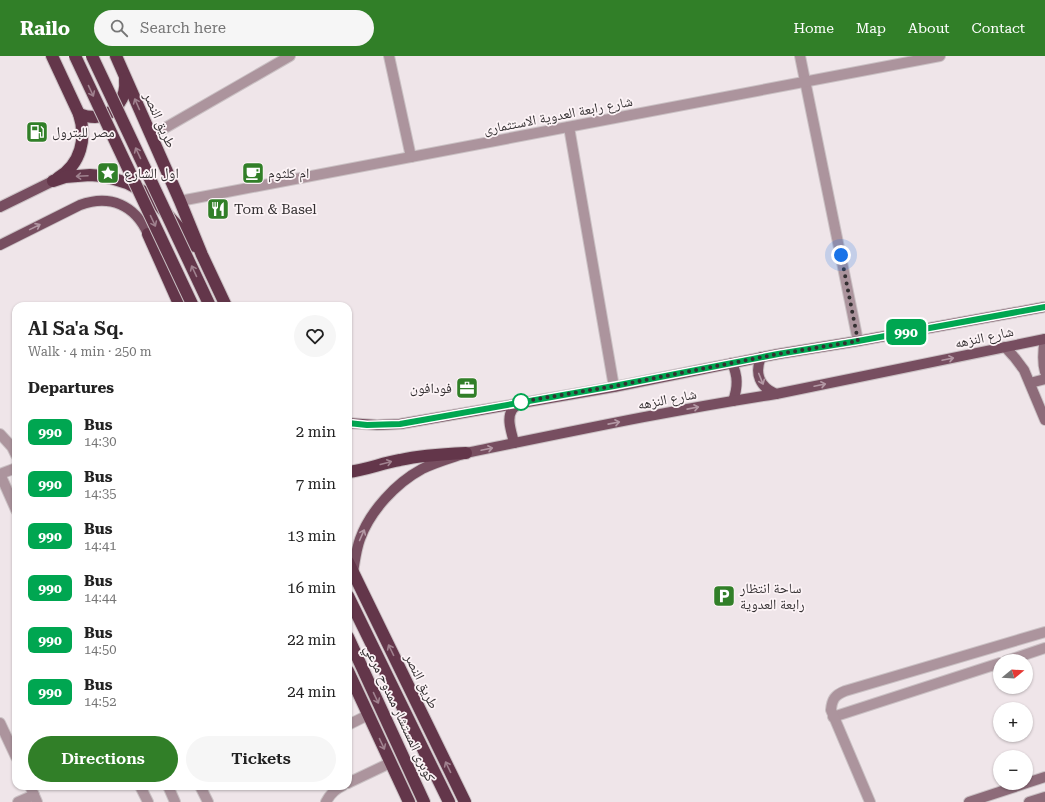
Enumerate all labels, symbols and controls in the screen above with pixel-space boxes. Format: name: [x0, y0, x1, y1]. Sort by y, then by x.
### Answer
search box: [94, 10, 374, 46]
text: Railo: [20, 17, 70, 40]
icon: search: [108, 17, 130, 39]
text: Search here: [140, 19, 226, 37]
text: Home: [793, 20, 834, 36]
text: Map: [856, 20, 886, 36]
text: About: [908, 20, 950, 36]
text: Contact: [972, 20, 1025, 36]
one-way arrow: [88, 85, 96, 97]
street label: طريق النصر: [138, 89, 179, 151]
street label: شارع رابعة العدوية الاستثمارى: [482, 93, 634, 139]
one-way arrow: [133, 98, 140, 110]
fuel station icon: مصر للبترول: [24, 119, 50, 145]
place label: مصر للبترول: [52, 124, 115, 141]
one-way arrow: [134, 147, 141, 159]
place icon: اول الشارع: [95, 160, 121, 186]
cafe icon: ام كلثوم: [240, 160, 266, 186]
place label: اول الشارع: [124, 165, 179, 183]
place label: ام كلثوم: [268, 165, 309, 183]
one-way arrow: [76, 172, 89, 179]
restaurant icon: Tom & Basel: [205, 196, 231, 222]
place label: Tom & Basel: [234, 201, 317, 217]
one-way arrow: [150, 215, 157, 227]
one-way arrow: [29, 223, 41, 230]
your location: [831, 245, 851, 265]
one-way arrow: [190, 265, 197, 277]
button: heart: [294, 315, 336, 357]
text: Al Sa'a Sq.: [28, 317, 124, 340]
line badge: 990: [883, 319, 929, 345]
street label: شارع النزهه: [953, 323, 1015, 353]
text: 990: [894, 324, 918, 340]
text: Walk · 4 min · 250 m: [28, 344, 152, 359]
one-way arrow: [941, 354, 954, 362]
one-way arrow: [757, 372, 765, 384]
office icon: فودافون: [454, 375, 480, 401]
text: Departures: [28, 379, 114, 397]
place label: فودافون: [410, 380, 452, 397]
one-way arrow: [814, 380, 827, 388]
street label: شارع النزهه: [636, 385, 698, 415]
unlabelled marker: [512, 393, 530, 411]
one-way arrow: [686, 404, 699, 412]
text: Bus: [84, 416, 112, 434]
one-way arrow: [607, 419, 620, 427]
text: 2 min: [296, 423, 336, 441]
text: 990: [38, 424, 62, 440]
text: 14:30: [84, 434, 116, 449]
one-way arrow: [480, 444, 493, 452]
one-way arrow: [379, 459, 392, 466]
text: Bus: [84, 468, 112, 486]
text: 7 min: [296, 475, 336, 493]
text: 990: [38, 476, 62, 492]
text: 14:35: [84, 486, 116, 501]
text: Bus: [84, 520, 112, 538]
text: 13 min: [287, 527, 336, 545]
text: 990: [38, 528, 62, 544]
one-way arrow: [359, 529, 367, 541]
text: 14:41: [84, 538, 116, 553]
text: Bus: [84, 572, 112, 590]
text: 16 min: [287, 579, 336, 597]
text: 990: [38, 580, 62, 596]
place label: ساحة انتظار رابعة العدوية: [739, 580, 805, 613]
parking icon: ساحة انتظار رابعة العدوية: [711, 583, 737, 609]
text: 14:44: [84, 590, 116, 605]
text: Bus: [84, 624, 112, 642]
text: 22 min: [287, 631, 336, 649]
text: 990: [38, 632, 62, 648]
text: 14:50: [84, 642, 116, 657]
street label: كوبرى المستشار ممدوح مرعي: [358, 642, 439, 785]
one-way arrow: [387, 644, 394, 656]
street label: طريق النصر: [400, 650, 442, 712]
north arrow: [993, 654, 1033, 694]
map controls: [993, 654, 1033, 790]
text: Bus: [84, 676, 112, 694]
text: 24 min: [287, 683, 336, 701]
text: 990: [38, 684, 62, 700]
one-way arrow: [373, 692, 380, 704]
text: 14:52: [84, 694, 116, 709]
button: +: [993, 702, 1033, 742]
button: Directions: [28, 736, 178, 782]
button: Tickets: [186, 736, 336, 782]
one-way arrow: [379, 738, 386, 750]
button: −: [993, 750, 1033, 790]
one-way arrow: [443, 761, 451, 773]

